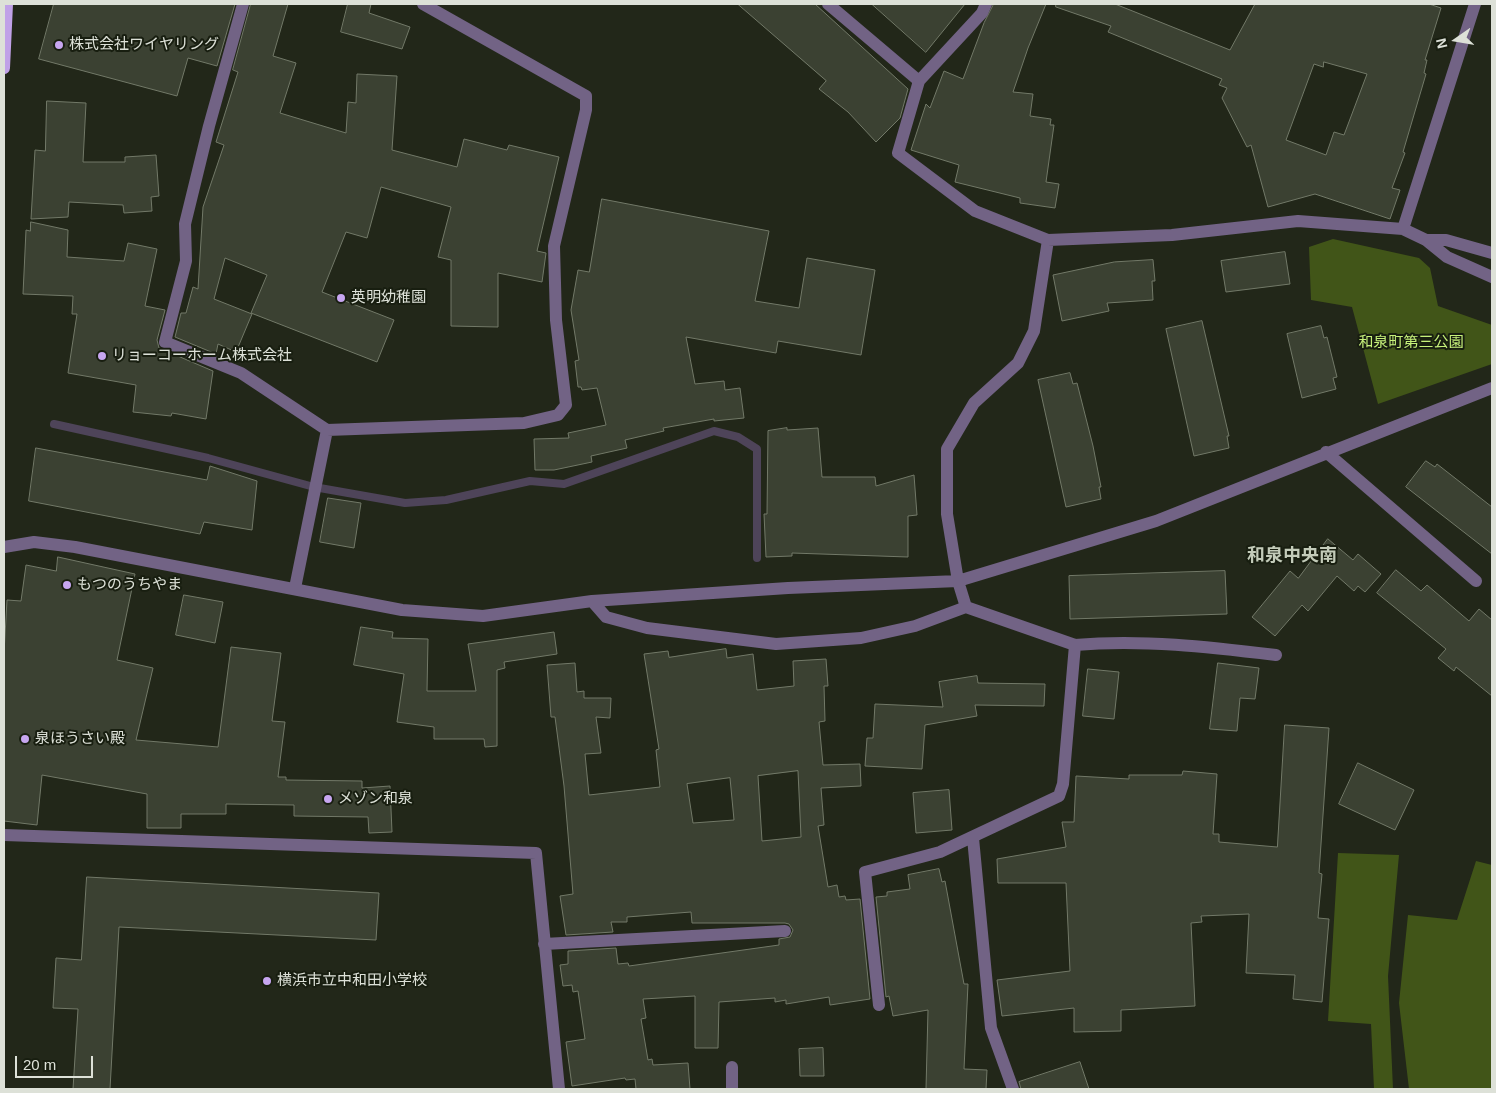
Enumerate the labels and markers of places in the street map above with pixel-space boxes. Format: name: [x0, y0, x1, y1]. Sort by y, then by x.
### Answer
place label: 株式会社ワイヤリング: [69, 36, 219, 54]
marker: 株式会社ワイヤリング: [53, 39, 65, 51]
place label: 英明幼稚園: [351, 289, 426, 307]
marker: 英明幼稚園: [335, 292, 347, 304]
place label: リョーコーホーム株式会社: [112, 347, 292, 365]
marker: リョーコーホーム株式会社: [96, 350, 108, 362]
place label: もつのうちやま: [77, 576, 182, 594]
marker: もつのうちやま: [61, 579, 73, 591]
place label: 泉ほうさい殿: [35, 730, 125, 748]
marker: 泉ほうさい殿: [19, 733, 31, 745]
place label: メゾン和泉: [338, 790, 413, 808]
marker: メゾン和泉: [322, 793, 334, 805]
place label: 横浜市立中和田小学校: [277, 972, 427, 990]
marker: 横浜市立中和田小学校: [261, 975, 273, 987]

